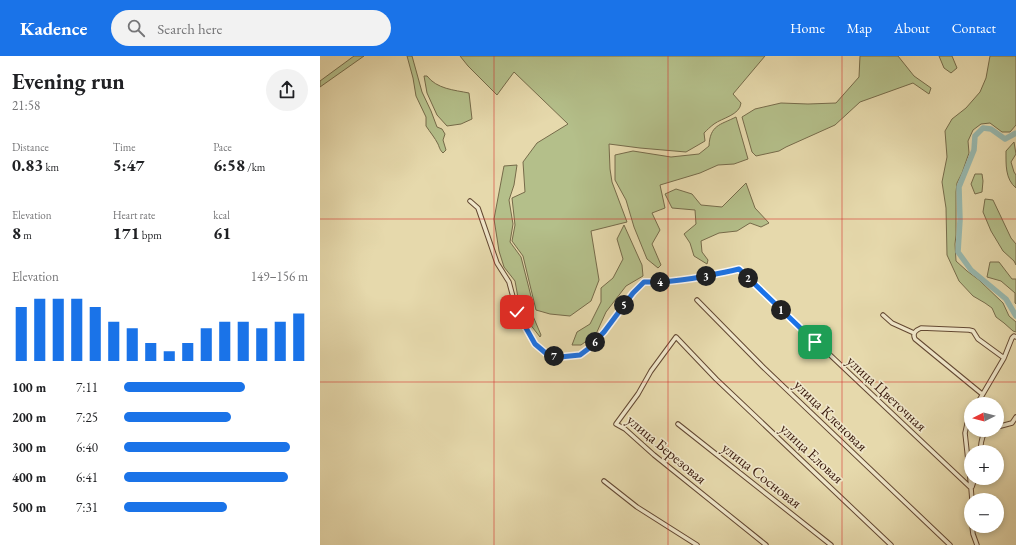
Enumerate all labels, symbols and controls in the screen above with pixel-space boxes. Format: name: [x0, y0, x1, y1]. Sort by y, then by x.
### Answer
search box: [111, 10, 391, 46]
text: Kadence: [20, 16, 87, 41]
icon: search: [125, 17, 147, 39]
text: Search here: [157, 19, 222, 38]
text: Home: [790, 19, 825, 37]
text: Map: [847, 19, 872, 37]
text: About: [894, 19, 930, 37]
text: Contact: [952, 19, 996, 37]
text: Evening run: [12, 67, 125, 96]
button: share: [266, 69, 308, 111]
text: 21:58: [12, 97, 40, 114]
text: Distance: [12, 140, 49, 154]
text: Time: [113, 140, 136, 154]
text: Pace: [213, 140, 232, 154]
text: 0.83: [12, 154, 43, 176]
text: 5:47: [113, 154, 144, 176]
text: 6:58: [213, 154, 245, 176]
text: km: [43, 160, 59, 174]
text: /km: [245, 160, 265, 174]
text: Elevation: [12, 208, 52, 222]
text: Heart rate: [113, 208, 155, 222]
text: kcal: [213, 208, 230, 222]
text: 8: [12, 222, 21, 244]
text: 171: [113, 222, 140, 244]
text: 61: [213, 222, 231, 244]
text: m: [21, 228, 32, 242]
text: bpm: [140, 228, 162, 242]
pin: 3: [696, 266, 716, 286]
text: Elevation: [12, 268, 59, 285]
text: 149–156 m: [251, 268, 308, 285]
pin: 2: [738, 268, 758, 288]
text: 3: [703, 269, 709, 283]
text: 2: [745, 271, 751, 285]
pin: 4: [650, 272, 670, 292]
text: 4: [657, 275, 663, 289]
pin: [500, 295, 534, 329]
pin: 5: [614, 295, 634, 315]
text: 5: [621, 298, 627, 312]
pin: 1: [771, 300, 791, 320]
icon: check: [506, 301, 528, 323]
text: 1: [778, 303, 784, 317]
pin: [798, 325, 832, 359]
icon: arrive: [804, 331, 826, 353]
pin: 6: [585, 332, 605, 352]
text: 6: [592, 335, 598, 349]
pin: 7: [544, 346, 564, 366]
text: 7: [551, 349, 557, 363]
street label: улица Цветочная: [843, 351, 931, 435]
street label: улица Кленовая: [790, 375, 872, 455]
text: 100 m: [12, 379, 46, 396]
text: 7:11: [76, 379, 98, 396]
north arrow: [964, 397, 1004, 437]
map controls: [964, 397, 1004, 533]
text: 200 m: [12, 409, 46, 426]
text: 7:25: [76, 409, 98, 426]
street label: улица Березовая: [623, 410, 711, 488]
street label: улица Еловая: [776, 419, 848, 487]
street label: улица Сосновая: [718, 438, 806, 512]
text: 300 m: [12, 439, 46, 456]
text: 6:40: [76, 439, 98, 456]
button: +: [964, 445, 1004, 485]
text: 400 m: [12, 469, 46, 486]
text: 6:41: [76, 469, 98, 486]
button: −: [964, 493, 1004, 533]
text: 500 m: [12, 499, 46, 516]
text: 7:31: [76, 499, 98, 516]

